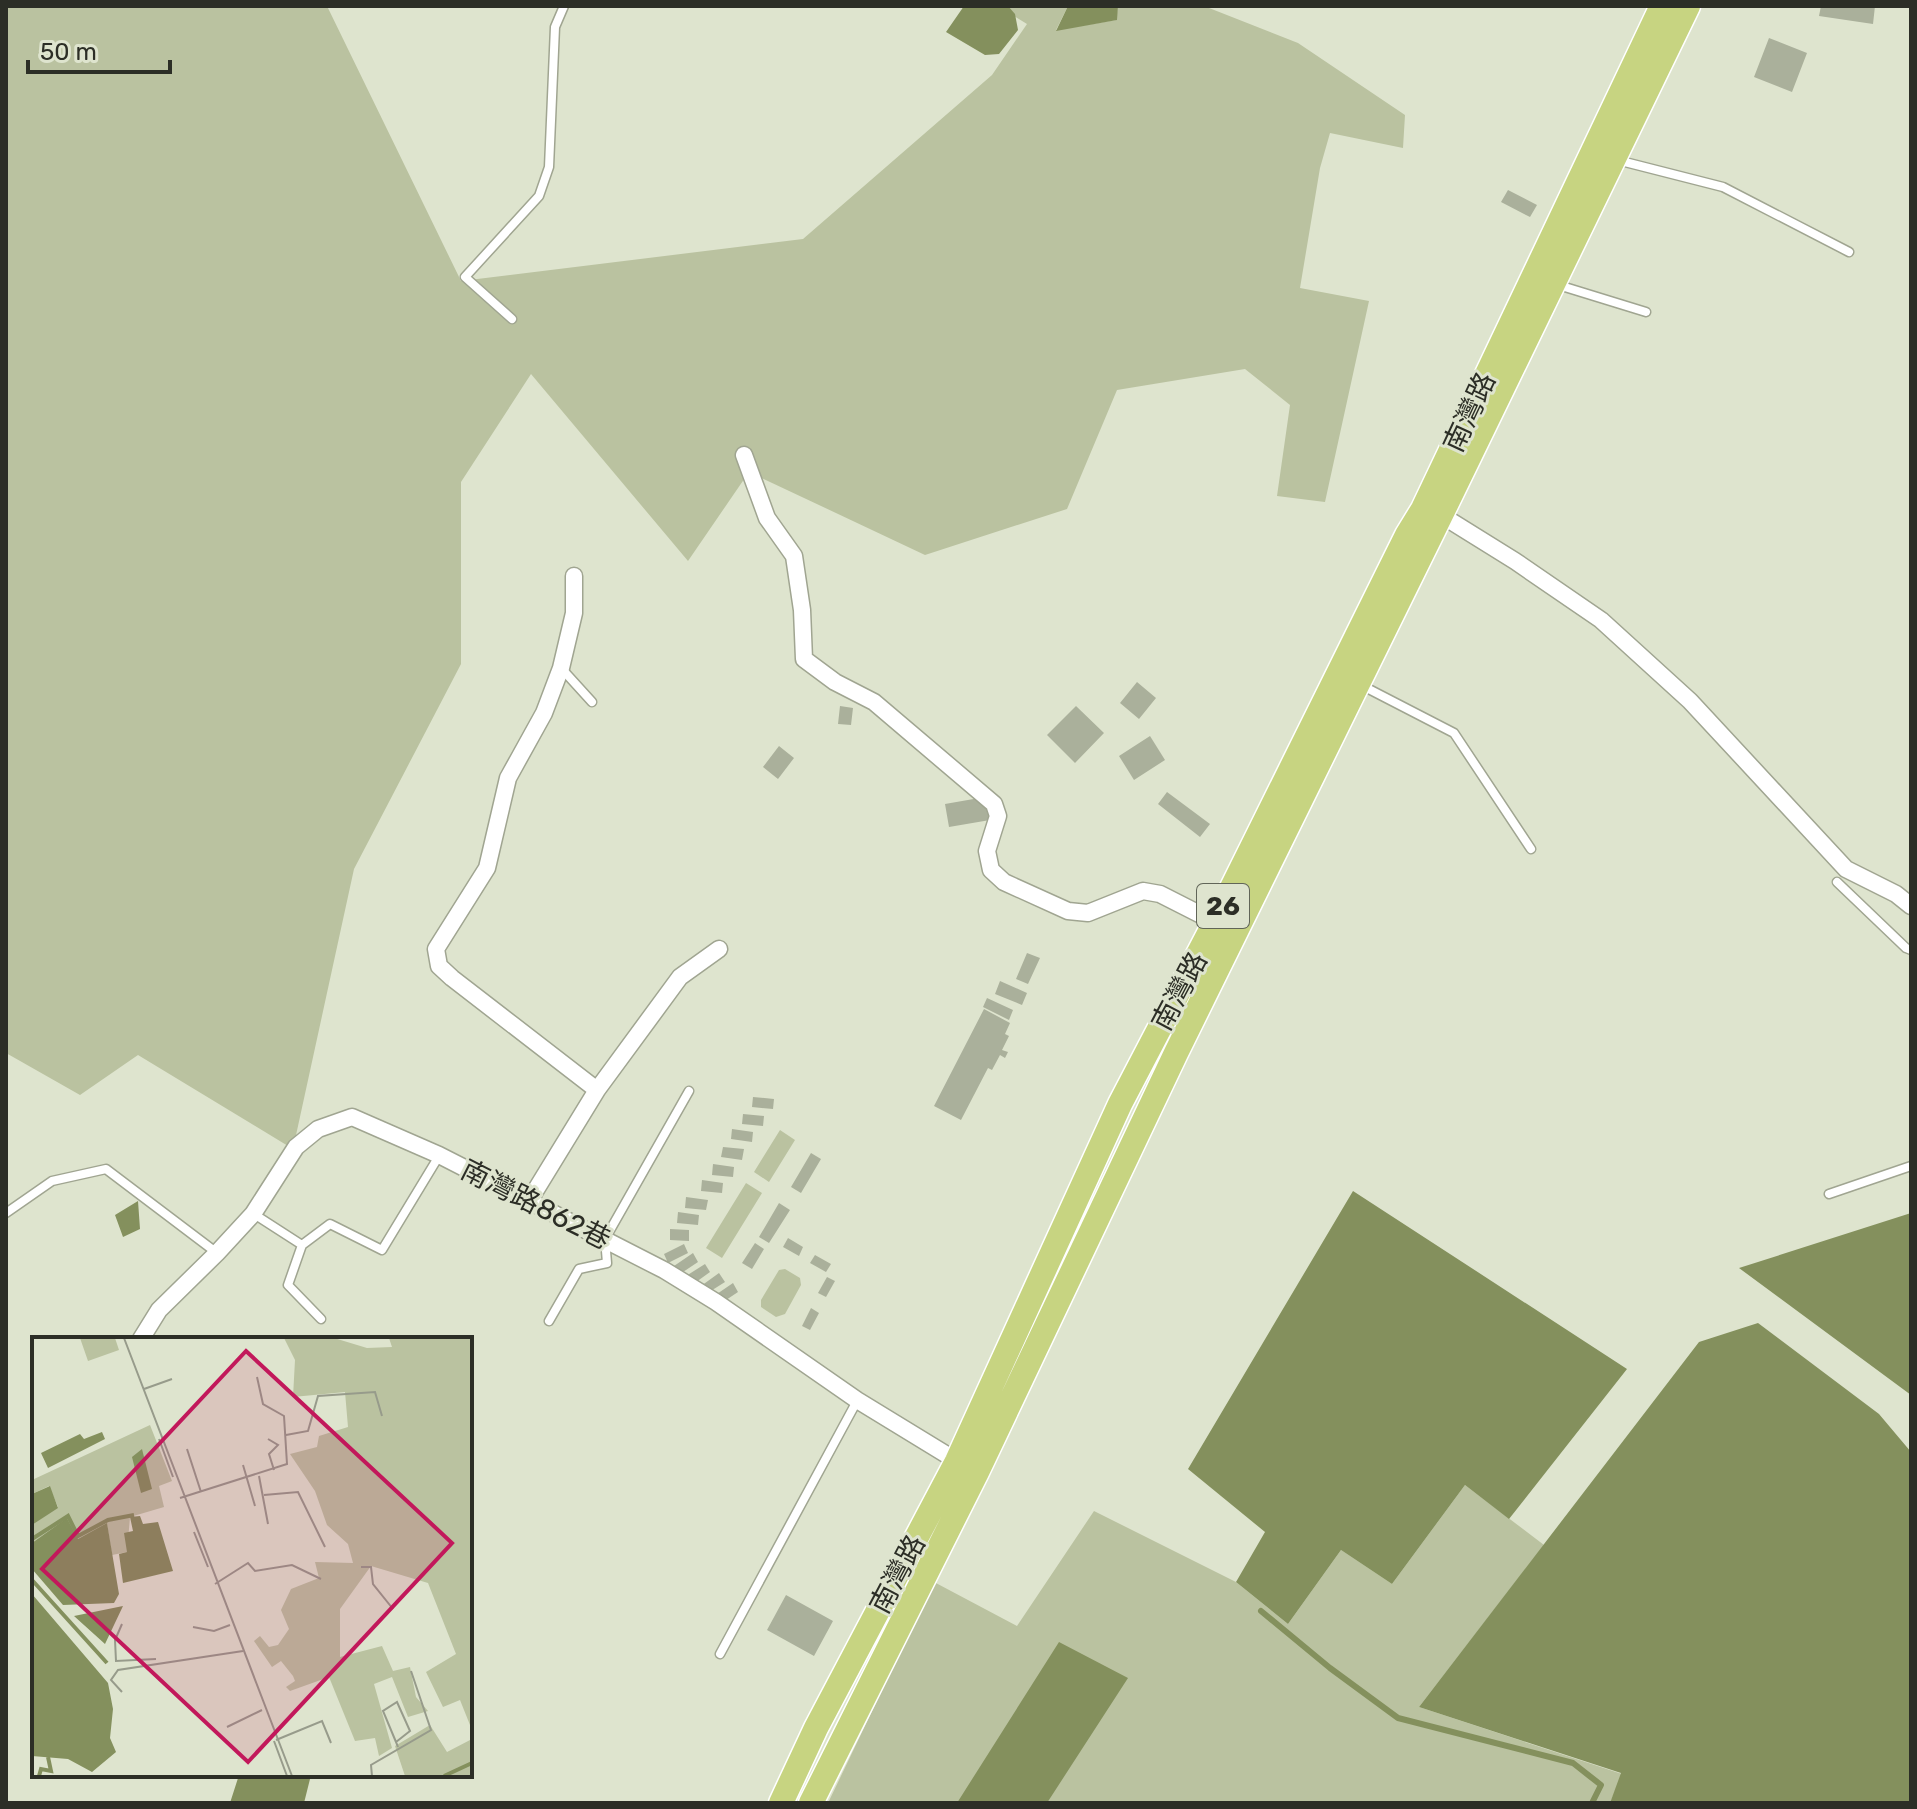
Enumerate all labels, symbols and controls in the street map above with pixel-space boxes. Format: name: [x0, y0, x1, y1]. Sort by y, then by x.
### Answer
scale bar: [28, 24, 170, 74]
text: 50 m: [40, 38, 97, 66]
street label: 南灣路: [1437, 367, 1502, 457]
road number: 26: [1197, 884, 1249, 928]
street label: 南灣路: [1145, 946, 1214, 1036]
street label: 南灣路862巷: [456, 1153, 616, 1256]
inset map: [32, 1337, 472, 1777]
street label: 南灣路: [863, 1529, 932, 1619]

